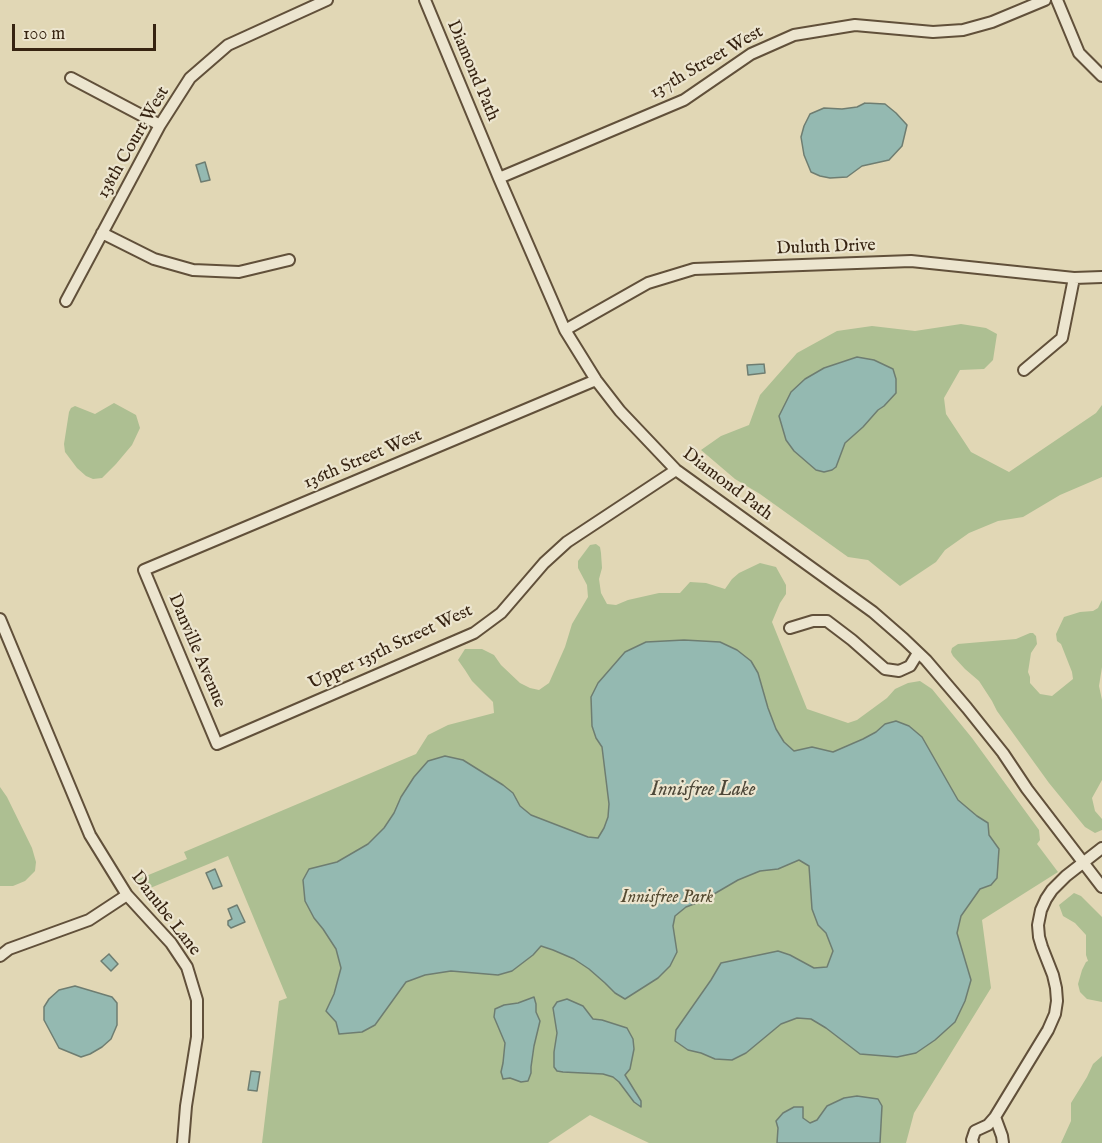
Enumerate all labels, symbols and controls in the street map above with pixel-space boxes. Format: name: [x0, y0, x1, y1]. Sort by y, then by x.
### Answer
scale bar: [15, 12, 159, 50]
street label: Diamond Path: [441, 17, 503, 125]
street label: 137th Street West: [647, 22, 767, 104]
text: 100 m: [23, 23, 65, 46]
street label: 138th Court West: [93, 83, 175, 203]
street label: Duluth Drive: [776, 235, 876, 261]
street label: 136th Street West: [301, 425, 425, 495]
street label: Diamond Path: [678, 444, 776, 526]
street label: Danville Avenue: [162, 591, 230, 711]
street label: Upper 135th Street West: [306, 601, 476, 695]
water label: Innisfree Lake: [651, 779, 755, 803]
street label: Danube Lane: [125, 867, 205, 961]
park label: Innisfree Park: [621, 887, 713, 909]

